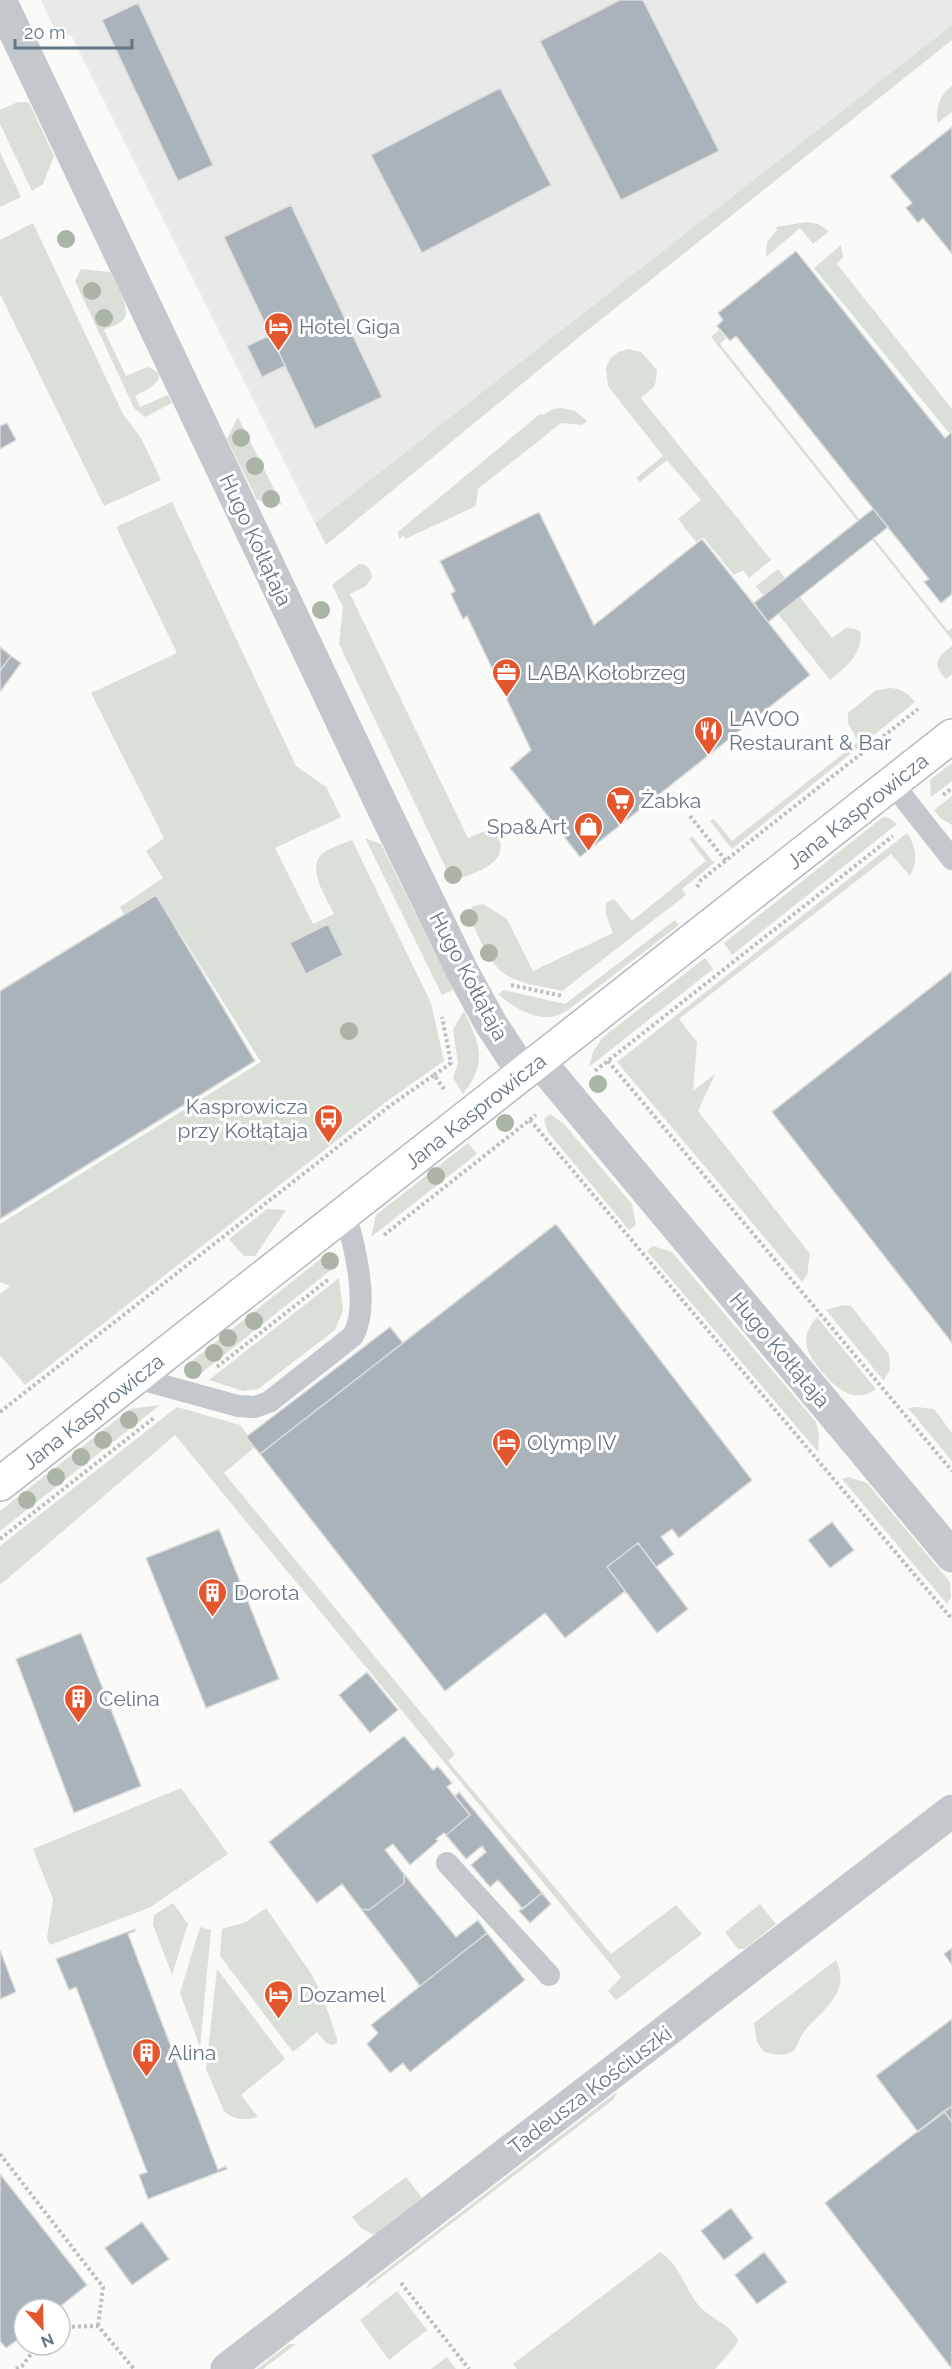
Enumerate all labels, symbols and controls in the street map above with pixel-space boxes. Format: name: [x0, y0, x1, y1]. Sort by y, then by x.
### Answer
scale bar: [15, 12, 132, 50]
text: 20 m: [24, 22, 66, 43]
hotel icon: Hotel Giga: [262, 310, 294, 352]
place label: Hotel Giga: [299, 314, 400, 339]
street label: Hugo Kołłątaja: [215, 470, 297, 610]
office icon: LABA Kołobrzeg: [490, 656, 522, 698]
place label: LABA Kołobrzeg: [527, 660, 686, 685]
place label: LAVOO Restaurant & Bar: [729, 706, 892, 755]
restaurant icon: LAVOO Restaurant & Bar: [692, 714, 724, 756]
street label: Jana Kasprowicza: [781, 747, 933, 874]
supermarket icon: Żabka: [604, 784, 636, 826]
place label: Żabka: [641, 788, 701, 813]
shop icon: Spa&Art: [572, 810, 604, 852]
place label: Spa&Art: [487, 814, 567, 839]
street label: Hugo Kołłątaja: [425, 907, 513, 1045]
street label: Jana Kasprowicza: [399, 1048, 551, 1174]
place label: Kasprowicza przy Kołłątaja: [178, 1094, 308, 1143]
bus stop icon: Kasprowicza przy Kołłątaja: [313, 1102, 345, 1144]
street label: Hugo Kołłątaja: [725, 1287, 835, 1413]
street label: Jana Kasprowicza: [17, 1348, 168, 1474]
hotel icon: Olymp IV: [490, 1426, 522, 1468]
place label: Olymp IV: [527, 1430, 617, 1455]
building icon: Dorota: [197, 1576, 229, 1618]
place label: Dorota: [234, 1580, 299, 1605]
building icon: Celina: [62, 1682, 94, 1724]
place label: Celina: [99, 1686, 160, 1711]
hotel icon: Dozamel: [262, 1978, 294, 2020]
place label: Dozamel: [299, 1982, 386, 2007]
street label: Tadeusza Kościuszki: [504, 2021, 676, 2159]
building icon: Alina: [131, 2036, 163, 2078]
place label: Alina: [168, 2040, 216, 2065]
north arrow: [12, 2297, 72, 2357]
text: N: [38, 2329, 57, 2352]

